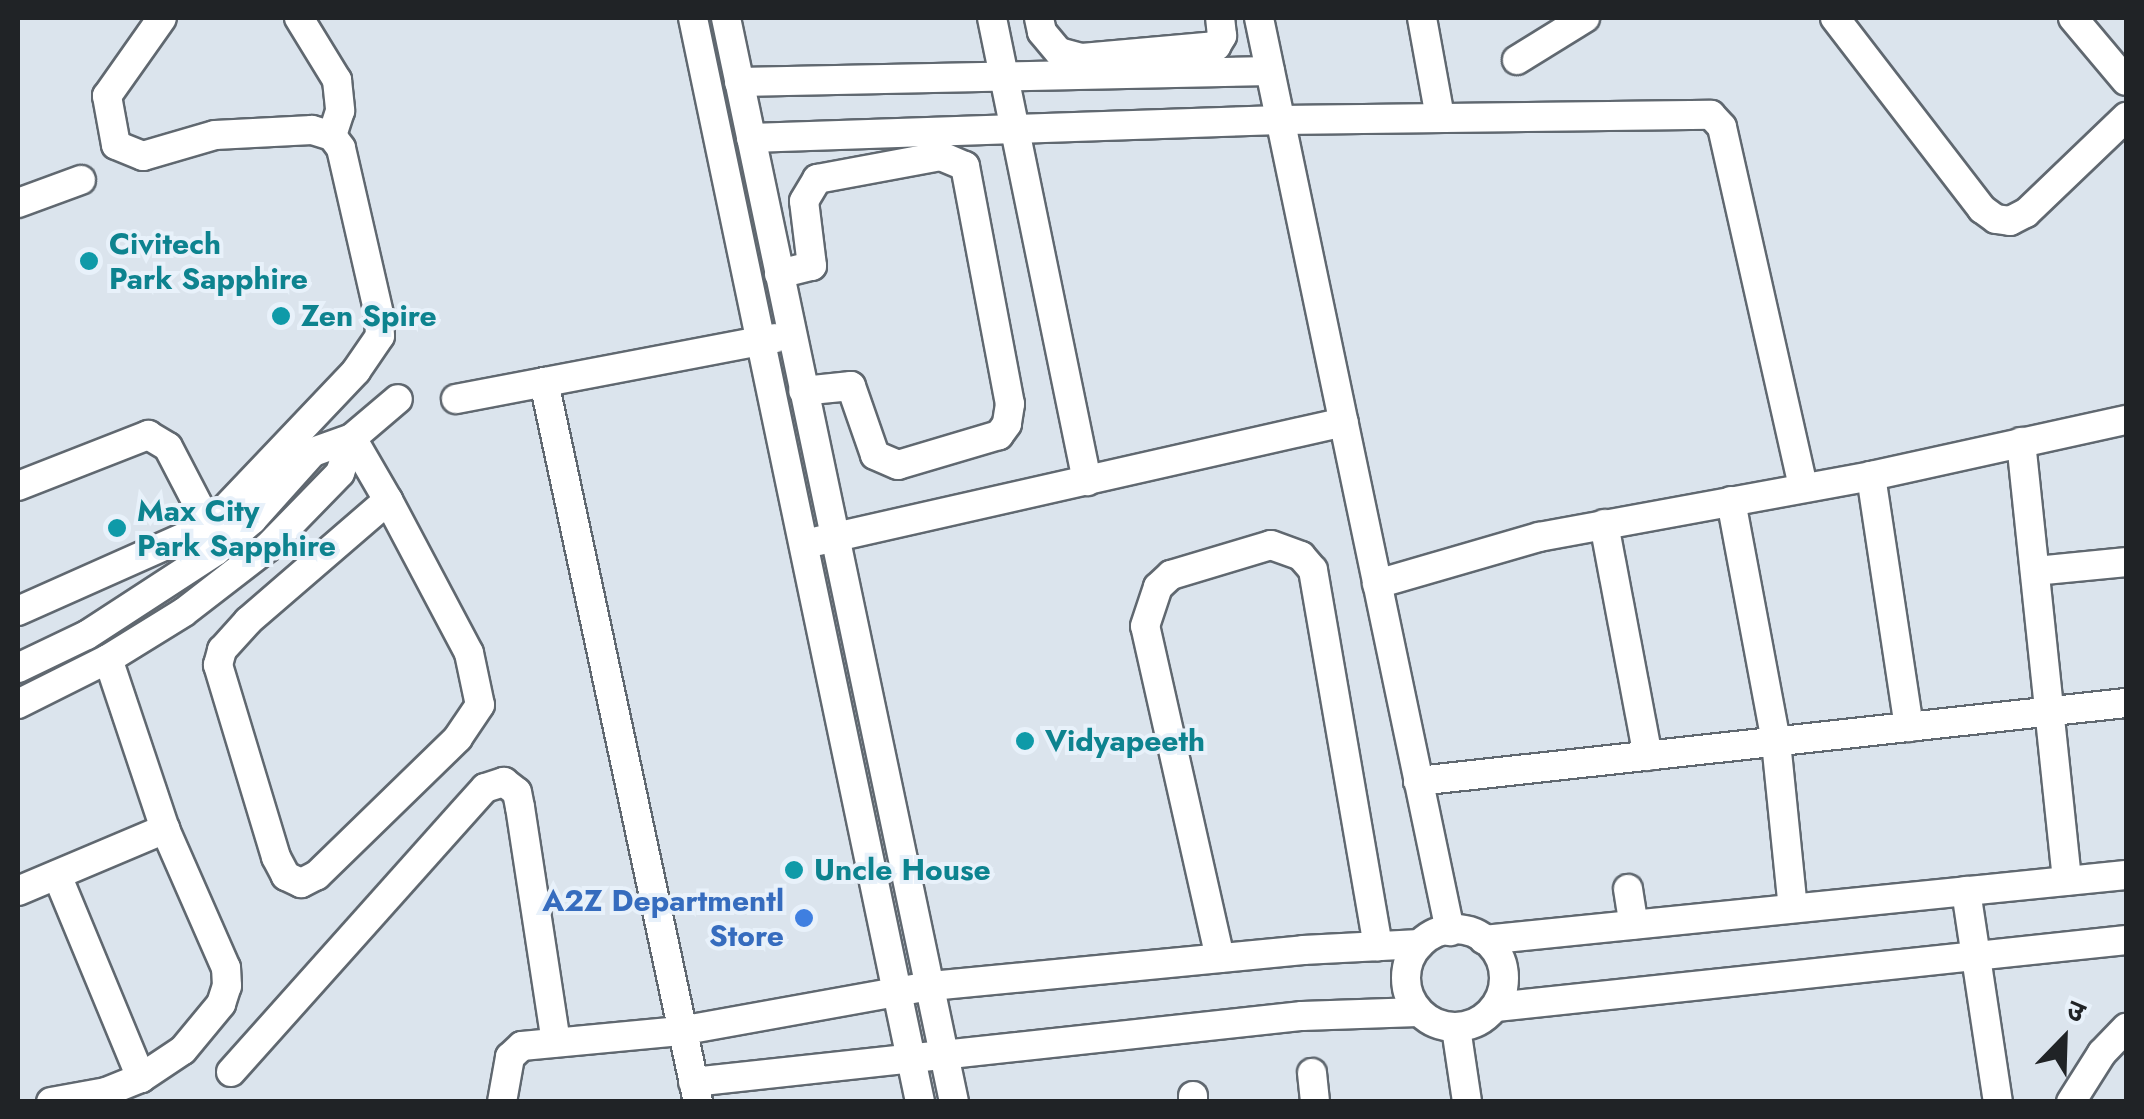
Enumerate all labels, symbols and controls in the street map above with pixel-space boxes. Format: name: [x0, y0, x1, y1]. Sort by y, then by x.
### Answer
place label: Civitech Park Sapphire: [109, 226, 308, 296]
marker: Civitech Park Sapphire: [78, 250, 100, 272]
place label: Zen Spire: [301, 298, 437, 334]
marker: Zen Spire: [270, 305, 292, 327]
place label: Max City Park Sapphire: [137, 493, 336, 564]
marker: Max City Park Sapphire: [106, 517, 128, 539]
place label: Vidyapeeth: [1045, 723, 1205, 759]
marker: Vidyapeeth: [1014, 730, 1036, 752]
place label: Uncle House: [814, 852, 991, 888]
marker: Uncle House: [783, 859, 805, 881]
place label: A2Z Departmentl Store: [542, 883, 784, 954]
marker: A2Z Departmentl Store: [793, 907, 815, 929]
north arrow: [2014, 989, 2114, 1089]
text: उ: [2060, 989, 2091, 1033]

